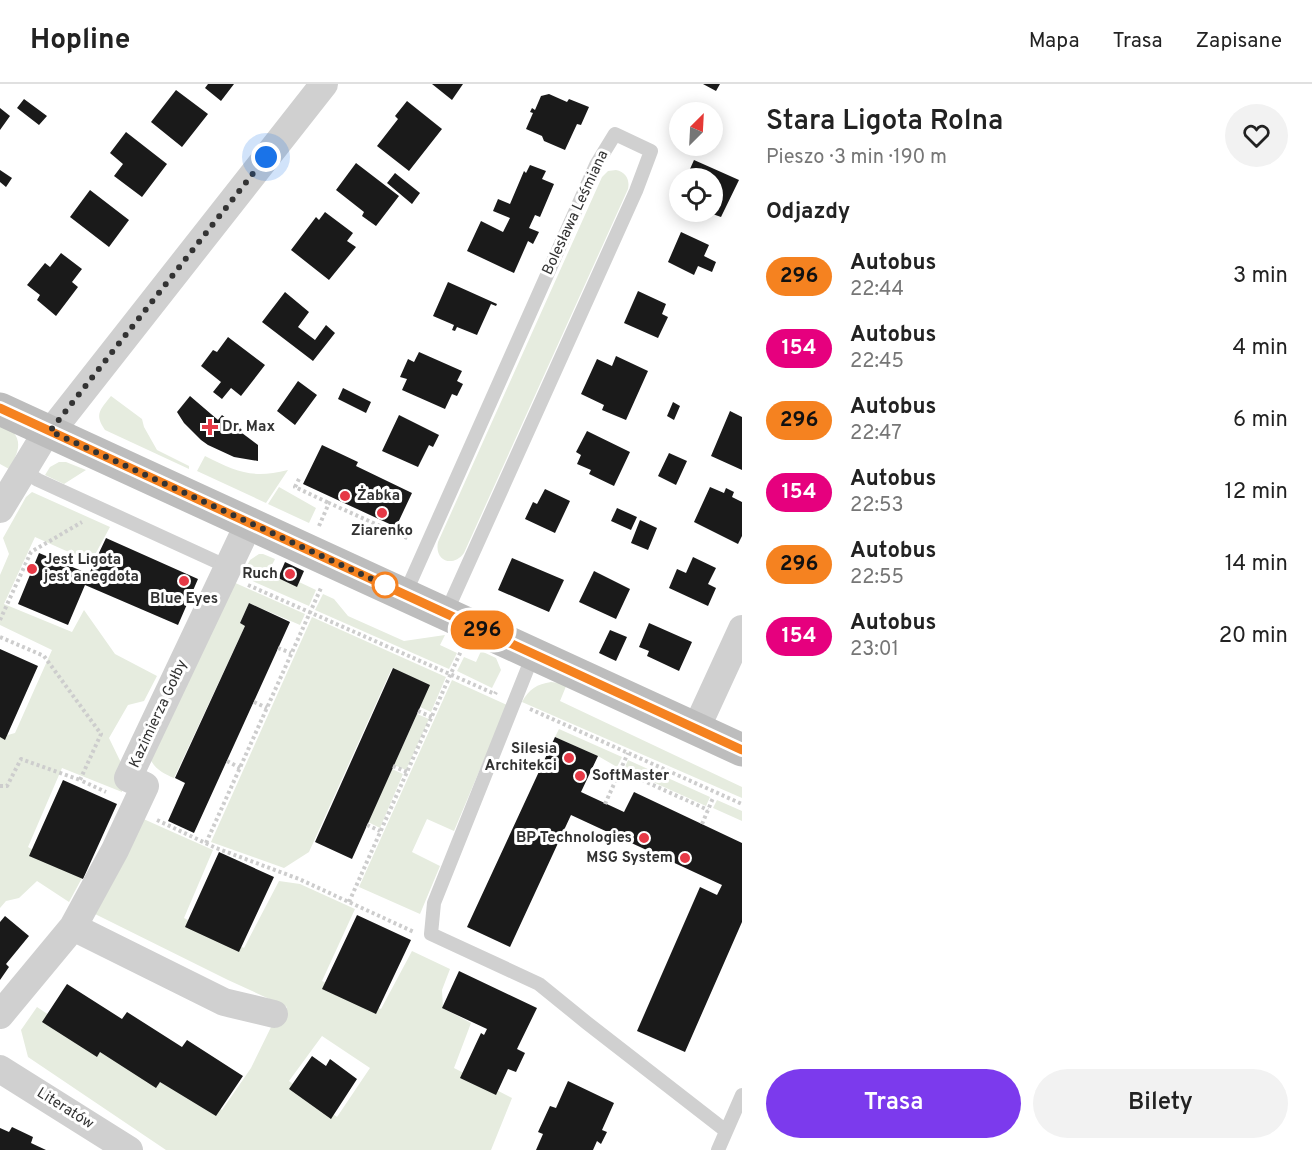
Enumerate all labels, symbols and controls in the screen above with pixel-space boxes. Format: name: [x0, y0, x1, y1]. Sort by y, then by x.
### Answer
text: Hopline: [30, 23, 130, 59]
text: Mapa: [1029, 28, 1080, 55]
text: Trasa: [1113, 28, 1162, 55]
text: Zapisane: [1195, 28, 1282, 55]
north arrow: [669, 102, 723, 156]
map controls: [669, 102, 723, 222]
text: Stara Ligota Rolna: [766, 104, 1003, 140]
button: heart: [1225, 104, 1288, 167]
your location: [251, 142, 281, 172]
text: Pieszo · 3 min · 190 m: [766, 145, 947, 171]
street label: Bolesława Leśmiana: [539, 148, 613, 278]
button: locate: [669, 168, 723, 222]
text: Odjazdy: [766, 199, 850, 226]
text: Autobus: [850, 250, 936, 277]
text: 296: [780, 263, 818, 290]
text: 3 min: [1233, 263, 1288, 290]
text: 22:44: [850, 277, 904, 303]
text: Autobus: [850, 322, 936, 349]
text: 154: [781, 335, 817, 362]
text: 4 min: [1233, 335, 1288, 362]
text: 22:45: [850, 349, 904, 375]
text: Autobus: [850, 394, 936, 421]
text: 296: [780, 407, 818, 434]
text: 6 min: [1233, 407, 1288, 434]
place label: Dr. Max: [222, 418, 275, 437]
marker: Dr. Max: [203, 420, 217, 434]
text: 22:47: [850, 421, 902, 447]
text: Autobus: [850, 466, 936, 493]
text: 154: [781, 479, 817, 506]
text: 12 min: [1225, 479, 1288, 506]
place label: Żabka: [357, 486, 400, 506]
marker: Żabka: [338, 489, 352, 503]
text: 22:53: [850, 493, 903, 519]
marker: Ziarenko: [375, 506, 389, 520]
place label: Ziarenko: [351, 522, 413, 541]
text: Autobus: [850, 538, 936, 565]
place label: Jest Ligota jest anegdota: [43, 551, 139, 587]
text: 296: [780, 551, 818, 578]
text: 14 min: [1225, 551, 1288, 578]
marker: Jest Ligota jest anegdota: [25, 562, 39, 576]
place label: Ruch: [242, 565, 278, 584]
text: 22:55: [850, 565, 904, 591]
marker: Ruch: [283, 567, 297, 581]
unlabelled marker: [372, 572, 398, 598]
marker: Blue Eyes: [177, 574, 191, 588]
place label: Blue Eyes: [150, 590, 218, 609]
line badge: 296: [448, 610, 516, 650]
text: Autobus: [850, 610, 936, 637]
text: 296: [463, 617, 501, 644]
text: 154: [781, 623, 817, 650]
text: 20 min: [1219, 623, 1288, 650]
text: 23:01: [850, 637, 899, 663]
street label: Kazimierza Gołby: [126, 657, 192, 771]
place label: Silesia Architekci: [485, 740, 557, 776]
marker: Silesia Architekci: [562, 751, 576, 765]
place label: SoftMaster: [592, 767, 670, 786]
marker: SoftMaster: [573, 769, 587, 783]
place label: BP Technologies: [516, 829, 632, 848]
marker: BP Technologies: [637, 831, 651, 845]
place label: MSG System: [586, 849, 673, 868]
marker: MSG System: [678, 851, 692, 865]
button: Trasa: [766, 1069, 1021, 1138]
button: Bilety: [1033, 1069, 1288, 1138]
street label: Literatów: [33, 1084, 97, 1134]

